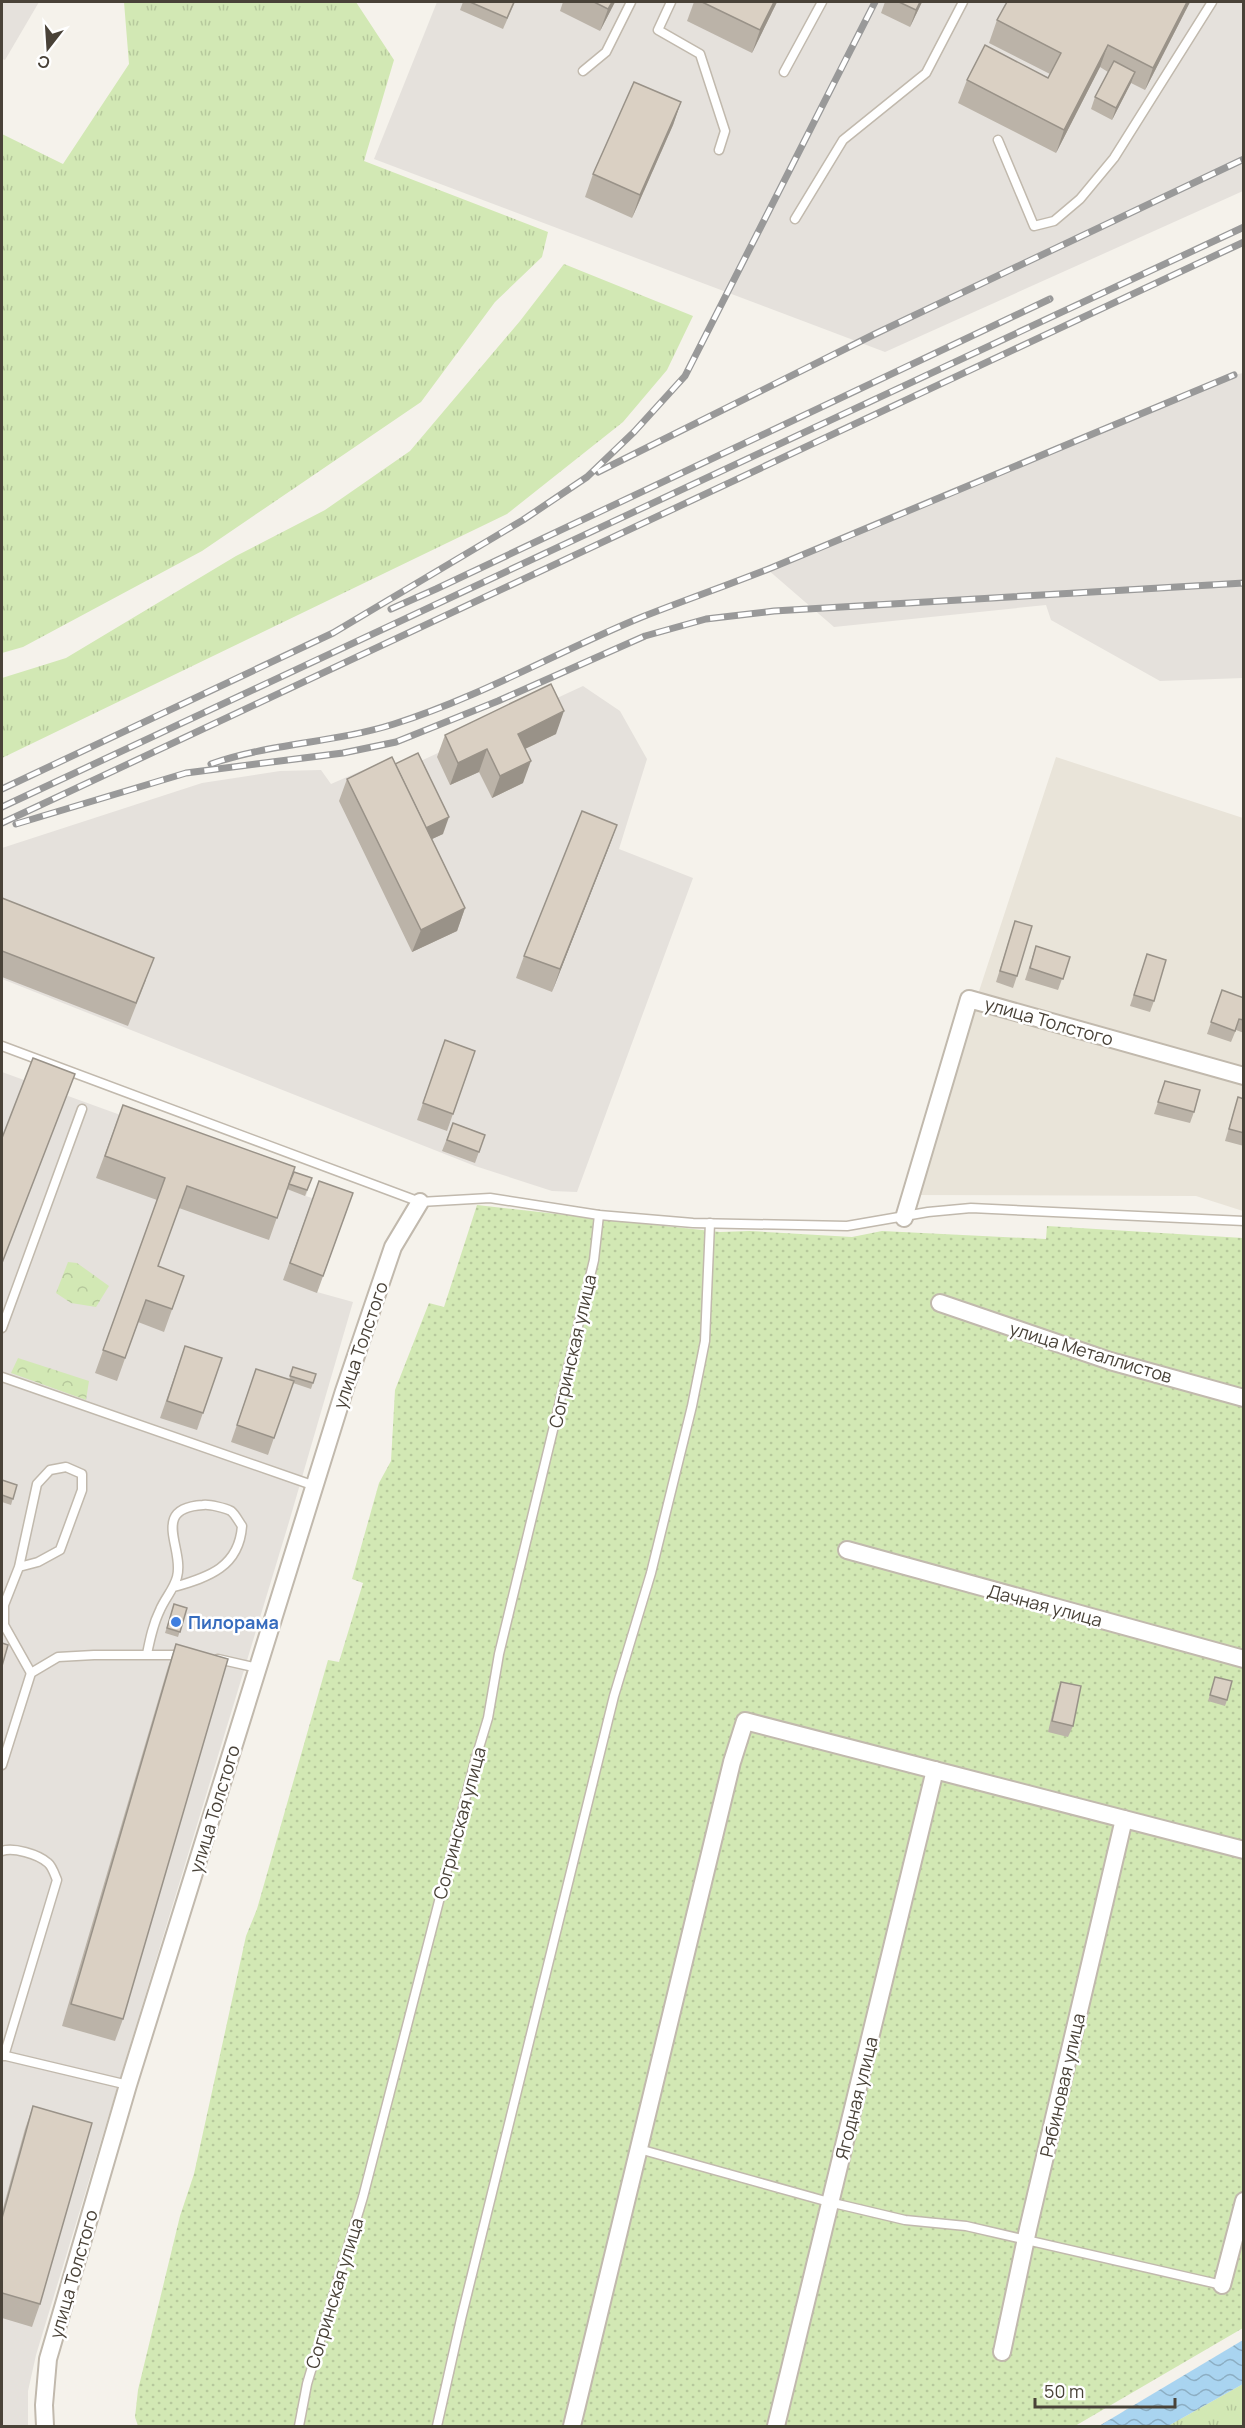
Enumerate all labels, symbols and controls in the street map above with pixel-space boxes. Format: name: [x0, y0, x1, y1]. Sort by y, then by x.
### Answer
north arrow: [18, 18, 78, 78]
text: С: [35, 50, 52, 75]
street label: улица Толстого: [982, 991, 1116, 1051]
street label: Согринская улица: [543, 1272, 601, 1430]
street label: улица Толстого: [327, 1278, 393, 1412]
street label: улица Металлистов: [1007, 1316, 1175, 1388]
street label: Дачная улица: [985, 1578, 1105, 1632]
place label: Пилорама: [188, 1610, 279, 1634]
marker: Пилорама: [169, 1615, 183, 1629]
street label: улица Толстого: [183, 1742, 245, 1876]
street label: Согринская улица: [427, 1744, 491, 1902]
street label: Рябиновая улица: [1034, 2011, 1090, 2159]
street label: Ягодная улица: [829, 2034, 883, 2162]
street label: улица Толстого: [43, 2207, 103, 2341]
street label: Согринская улица: [300, 2215, 368, 2371]
scale bar: [1035, 2371, 1174, 2409]
text: 50 m: [1044, 2379, 1084, 2403]

